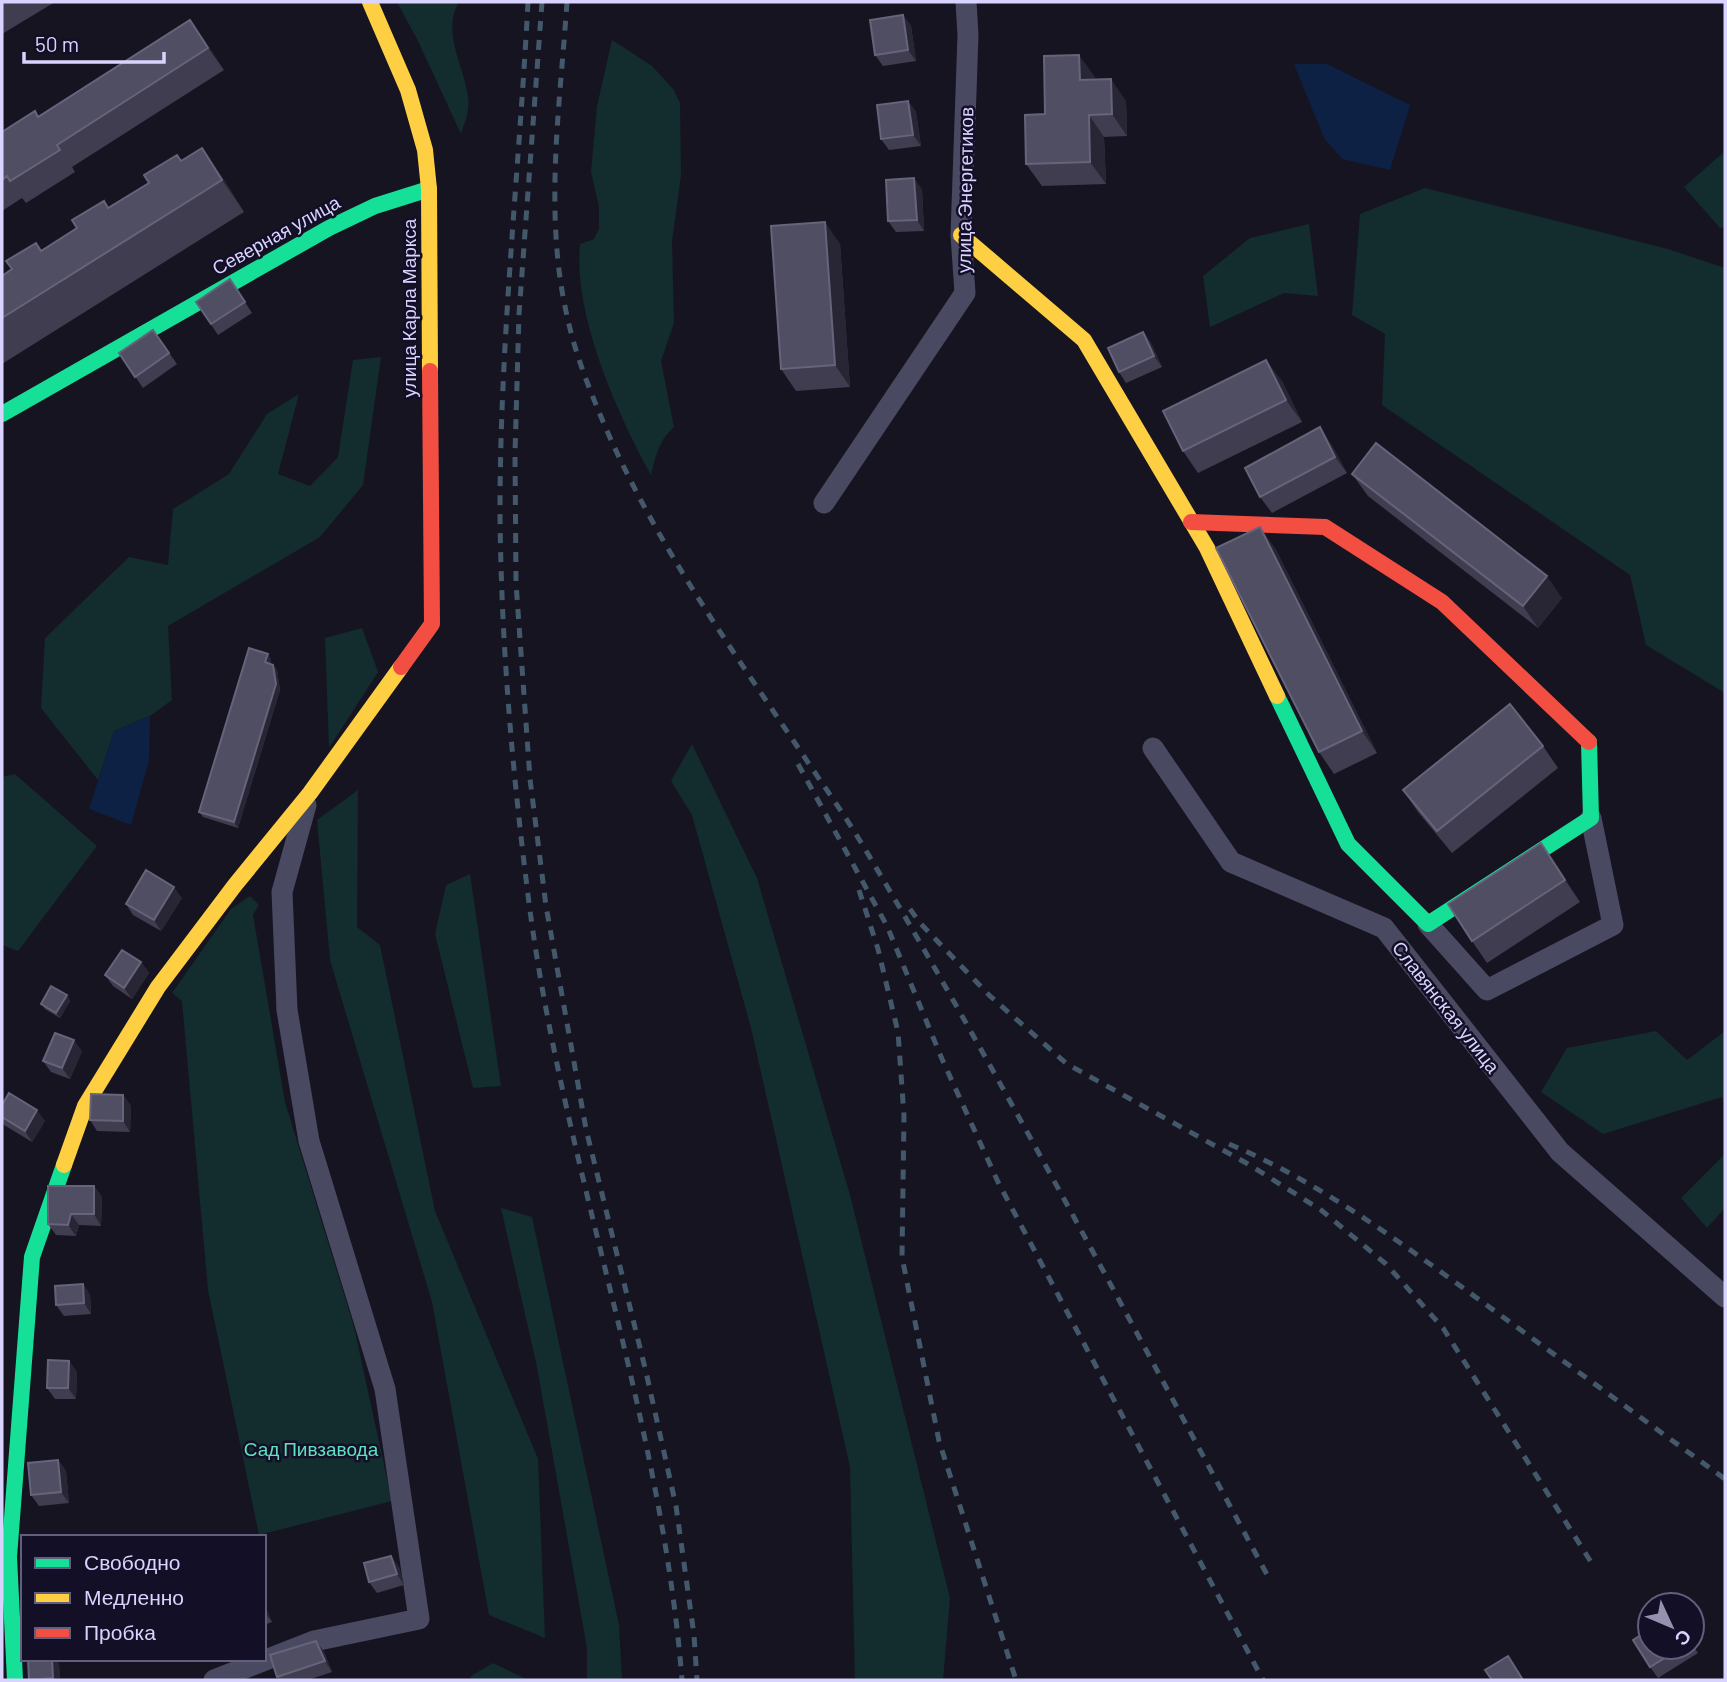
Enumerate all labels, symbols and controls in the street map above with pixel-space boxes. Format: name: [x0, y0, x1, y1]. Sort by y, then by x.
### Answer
scale bar: [24, 21, 164, 65]
text: 50 m: [35, 31, 79, 56]
street label: улица Энергетиков: [952, 107, 977, 273]
street label: Северная улица: [208, 190, 344, 279]
street label: улица Карла Маркса: [397, 218, 420, 397]
street label: Славянская улица: [1388, 936, 1505, 1078]
park label: Сад Пивзавода: [244, 1437, 379, 1460]
legend: [21, 1535, 266, 1661]
text: Свободно: [84, 1549, 181, 1574]
text: Медленно: [84, 1584, 184, 1609]
north arrow: [1636, 1591, 1706, 1661]
text: Пробка: [84, 1619, 156, 1644]
text: С: [1670, 1625, 1697, 1651]

